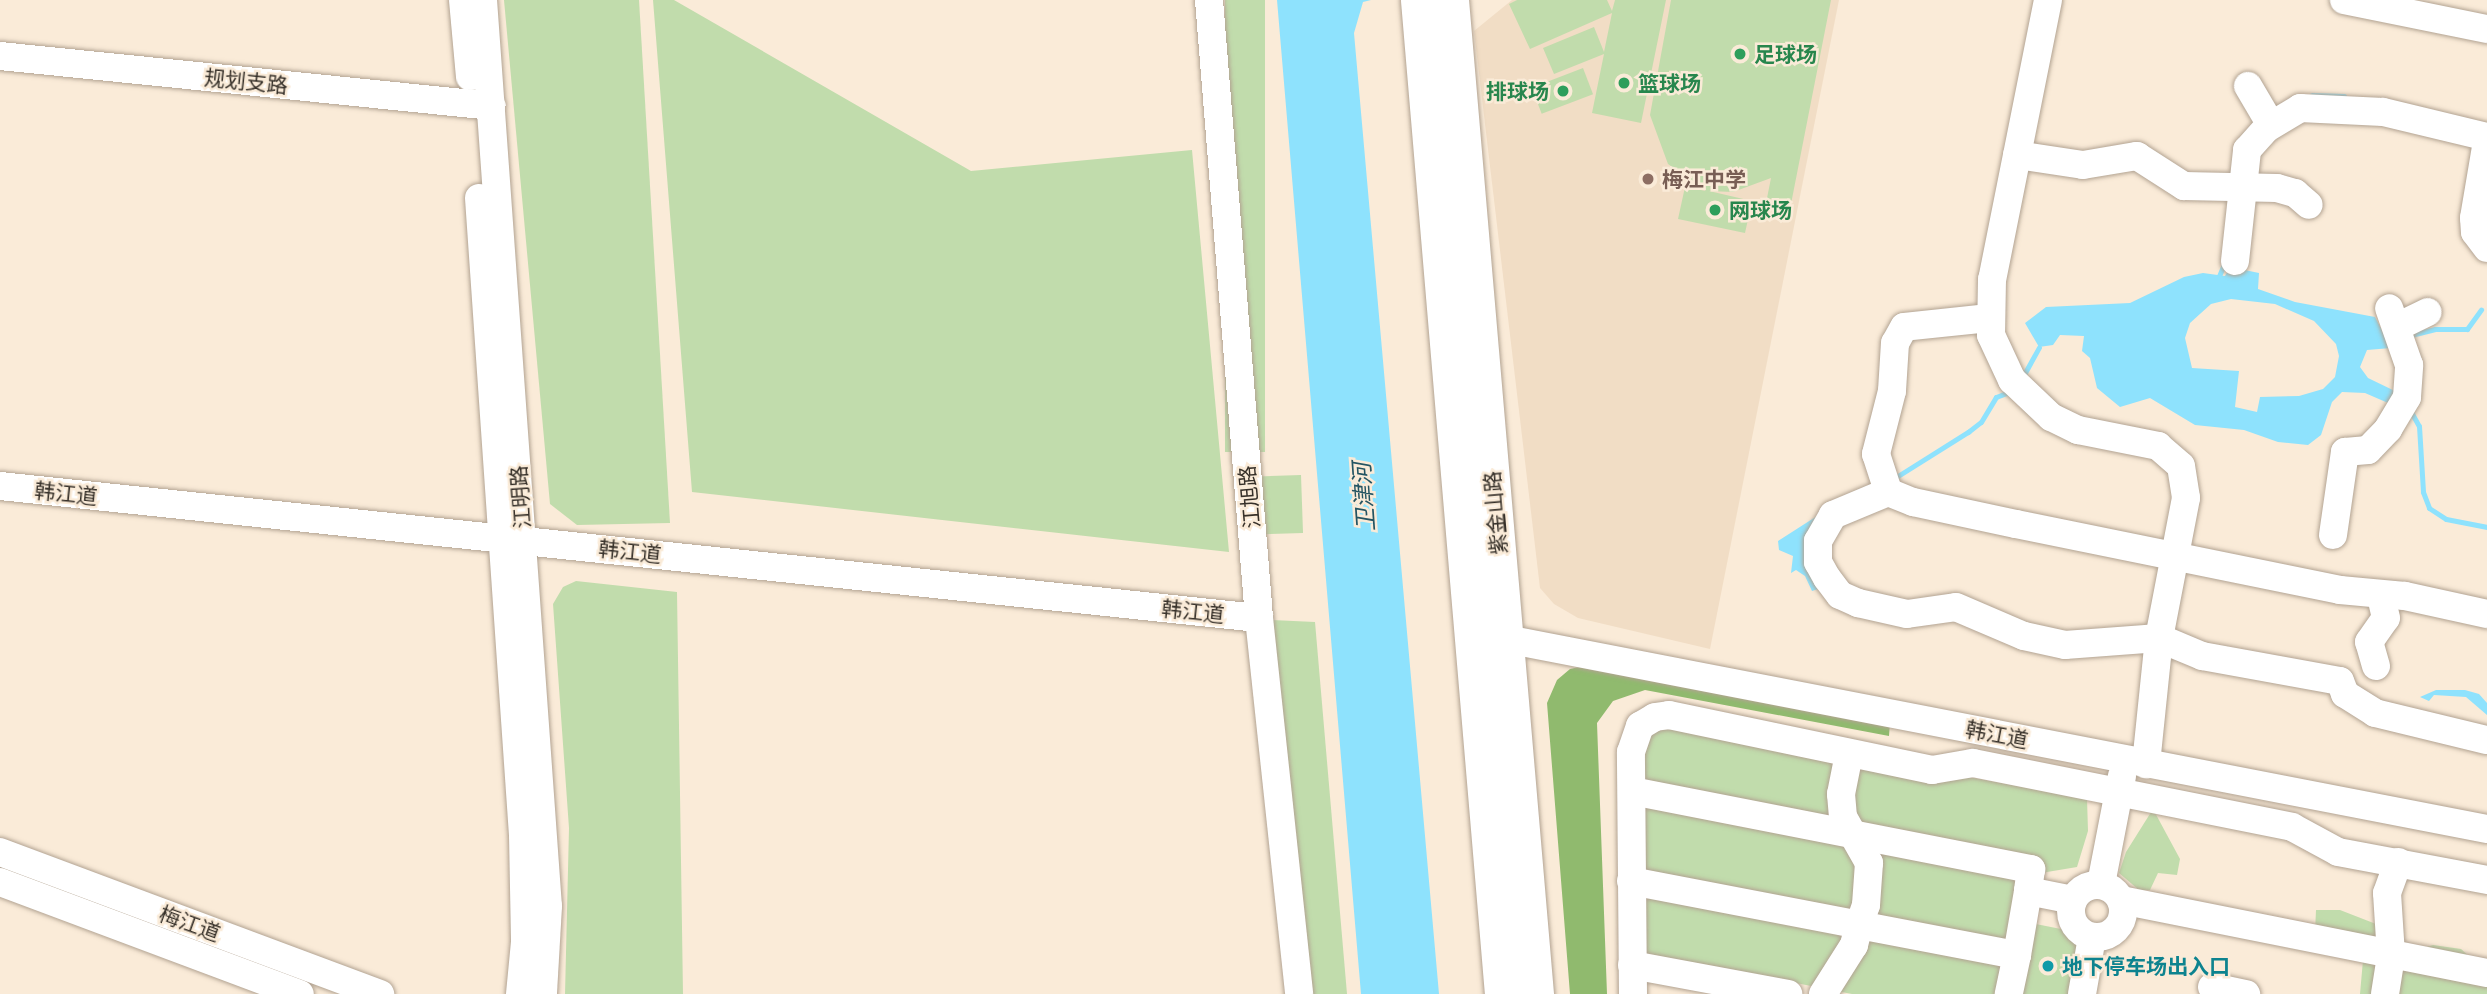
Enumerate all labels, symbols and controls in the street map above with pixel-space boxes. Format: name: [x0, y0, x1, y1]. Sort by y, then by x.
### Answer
place label: 足球场: [1754, 41, 1817, 67]
marker: 足球场: [1732, 46, 1748, 62]
street label: 规划支路: [203, 64, 289, 98]
place label: 篮球场: [1638, 70, 1701, 96]
marker: 篮球场: [1616, 75, 1632, 91]
place label: 排球场: [1486, 78, 1549, 104]
marker: 排球场: [1555, 83, 1571, 99]
place label: 梅江中学: [1662, 166, 1746, 192]
marker: 梅江中学: [1640, 171, 1656, 187]
place label: 网球场: [1729, 197, 1792, 223]
marker: 网球场: [1707, 202, 1723, 218]
water label: 卫津河: [1347, 462, 1379, 532]
street label: 江明路: [505, 465, 535, 529]
street label: 江旭路: [1234, 465, 1264, 529]
street label: 紫金山路: [1479, 470, 1511, 556]
street label: 韩江道: [33, 477, 99, 509]
street label: 韩江道: [597, 535, 663, 567]
street label: 韩江道: [1160, 595, 1226, 627]
street label: 韩江道: [1964, 716, 2030, 752]
street label: 梅江道: [156, 900, 224, 946]
place label: 地下停车场出入口: [2062, 953, 2230, 979]
marker: 地下停车场出入口: [2040, 958, 2056, 974]

